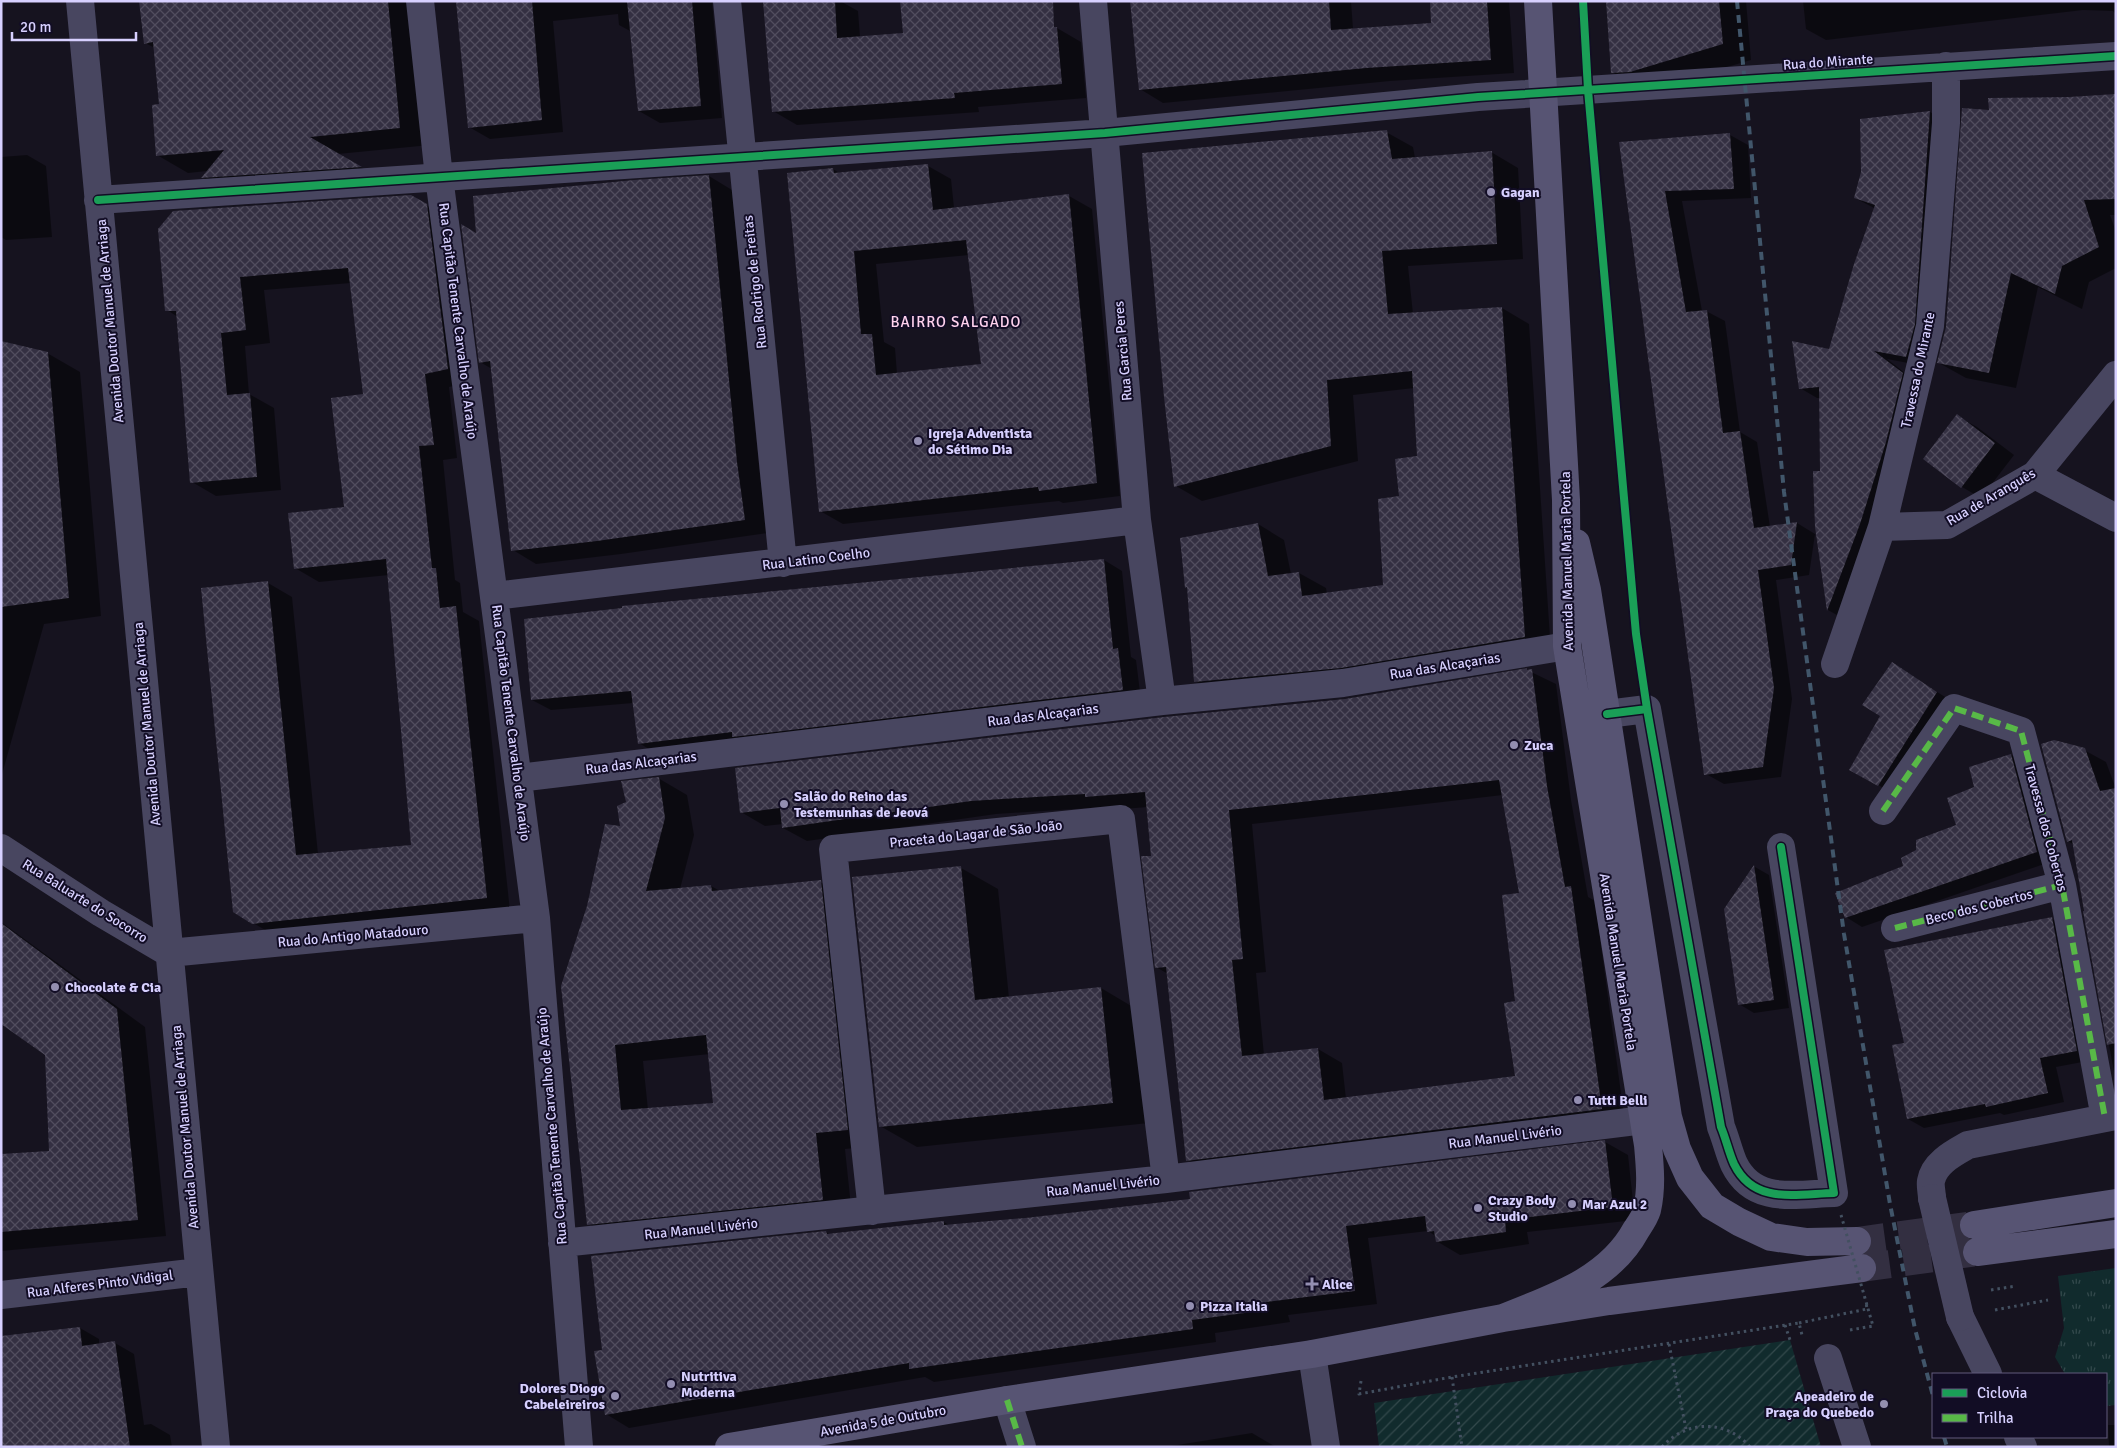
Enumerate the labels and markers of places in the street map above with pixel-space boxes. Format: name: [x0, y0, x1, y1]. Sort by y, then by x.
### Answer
place label: Gagan: [1501, 184, 1540, 201]
marker: Gagan: [1485, 186, 1497, 198]
place label: Igreja Adventista do Sétimo Dia: [928, 425, 1032, 458]
marker: Igreja Adventista do Sétimo Dia: [912, 435, 924, 447]
place label: Zuca: [1524, 737, 1553, 754]
marker: Zuca: [1508, 739, 1520, 751]
place label: Salão do Reino das Testemunhas de Jeová: [794, 788, 928, 821]
marker: Salão do Reino das Testemunhas de Jeová: [778, 798, 790, 810]
place label: Chocolate & Cia: [65, 979, 161, 996]
marker: Chocolate & Cia: [49, 981, 61, 993]
place label: Tutti Belli: [1588, 1092, 1648, 1109]
marker: Tutti Belli: [1572, 1094, 1584, 1106]
place label: Crazy Body Studio: [1488, 1192, 1556, 1225]
place label: Mar Azul 2: [1582, 1196, 1647, 1213]
marker: Mar Azul 2: [1566, 1198, 1578, 1210]
marker: Crazy Body Studio: [1472, 1202, 1484, 1214]
place label: Alice: [1322, 1276, 1353, 1293]
marker: Alice: [1306, 1278, 1318, 1290]
place label: Pizza Italia: [1200, 1298, 1268, 1315]
marker: Pizza Italia: [1184, 1300, 1196, 1312]
place label: Nutritiva Moderna: [681, 1368, 737, 1401]
marker: Nutritiva Moderna: [665, 1378, 677, 1390]
place label: Dolores Diogo Cabeleireiros: [520, 1380, 605, 1413]
place label: Apeadeiro de Praça do Quebedo: [1765, 1388, 1874, 1421]
marker: Dolores Diogo Cabeleireiros: [609, 1390, 621, 1402]
marker: Apeadeiro de Praça do Quebedo: [1878, 1398, 1890, 1410]

